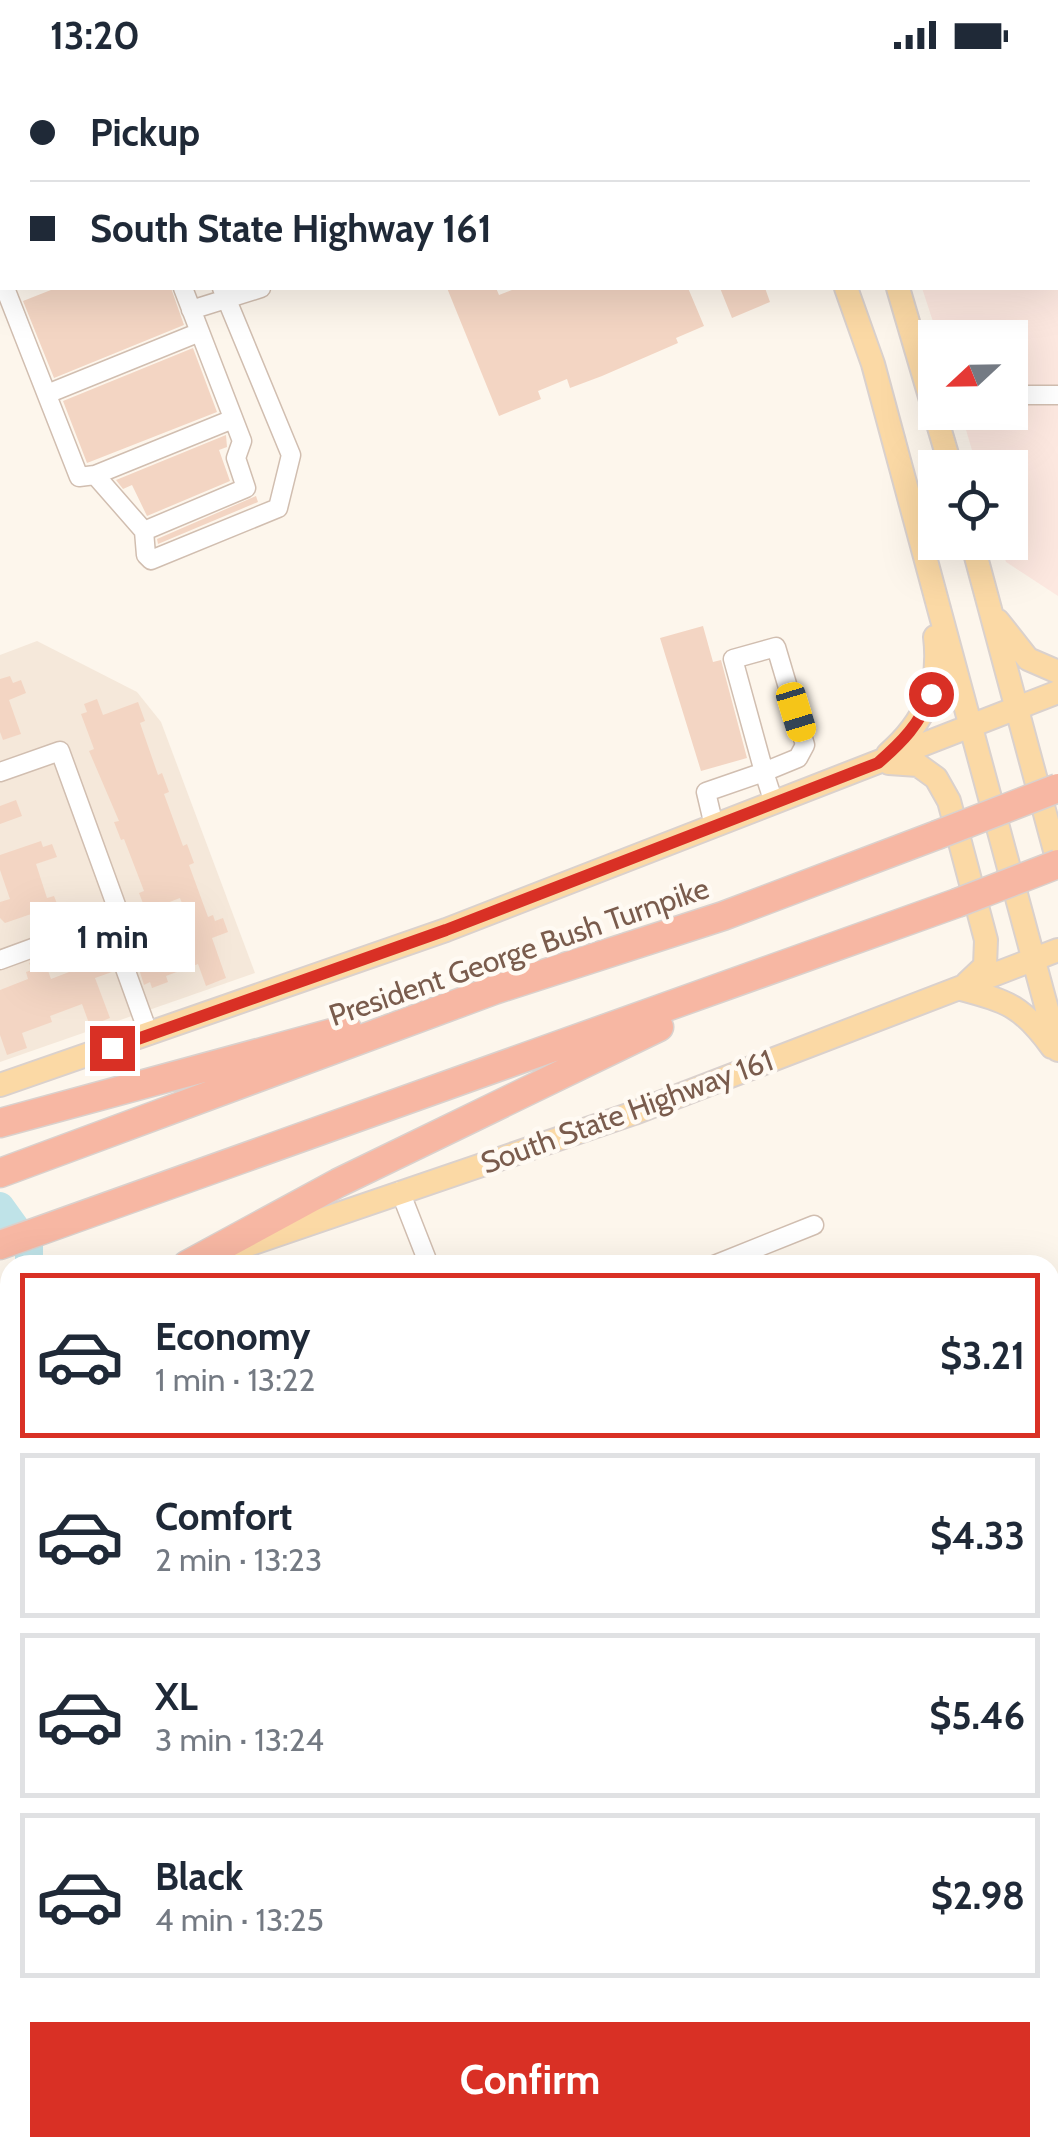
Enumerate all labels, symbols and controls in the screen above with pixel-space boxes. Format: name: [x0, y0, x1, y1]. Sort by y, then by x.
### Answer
text: 13:20: [50, 12, 140, 59]
text: Pickup: [90, 109, 200, 156]
text: South State Highway 161: [90, 205, 492, 252]
north arrow: [918, 320, 1028, 430]
map controls: [918, 320, 1028, 560]
button: locate: [918, 450, 1028, 560]
route start: [909, 672, 954, 717]
car: [773, 679, 819, 745]
street label: President George Bush Turnpike: [324, 869, 714, 1034]
callout: 1 min: [29, 903, 194, 973]
text: 1 min: [76, 917, 149, 956]
route end: [90, 1026, 135, 1071]
street label: South State Highway 161: [476, 1041, 778, 1182]
icon: car: [35, 1311, 125, 1401]
text: Economy: [155, 1313, 310, 1360]
text: $3.21: [940, 1332, 1025, 1379]
text: 1 min · 13:22: [155, 1360, 315, 1399]
icon: car: [35, 1491, 125, 1581]
text: Comfort: [155, 1493, 292, 1540]
text: $4.33: [930, 1512, 1025, 1559]
text: 2 min · 13:23: [155, 1540, 322, 1579]
icon: car: [35, 1671, 125, 1761]
text: XL: [155, 1673, 198, 1720]
text: $5.46: [929, 1692, 1025, 1739]
text: 3 min · 13:24: [155, 1720, 324, 1759]
icon: car: [35, 1851, 125, 1941]
text: Black: [155, 1853, 243, 1900]
text: $2.98: [931, 1872, 1025, 1919]
text: 4 min · 13:25: [155, 1900, 324, 1939]
button: Confirm: [30, 2022, 1030, 2137]

